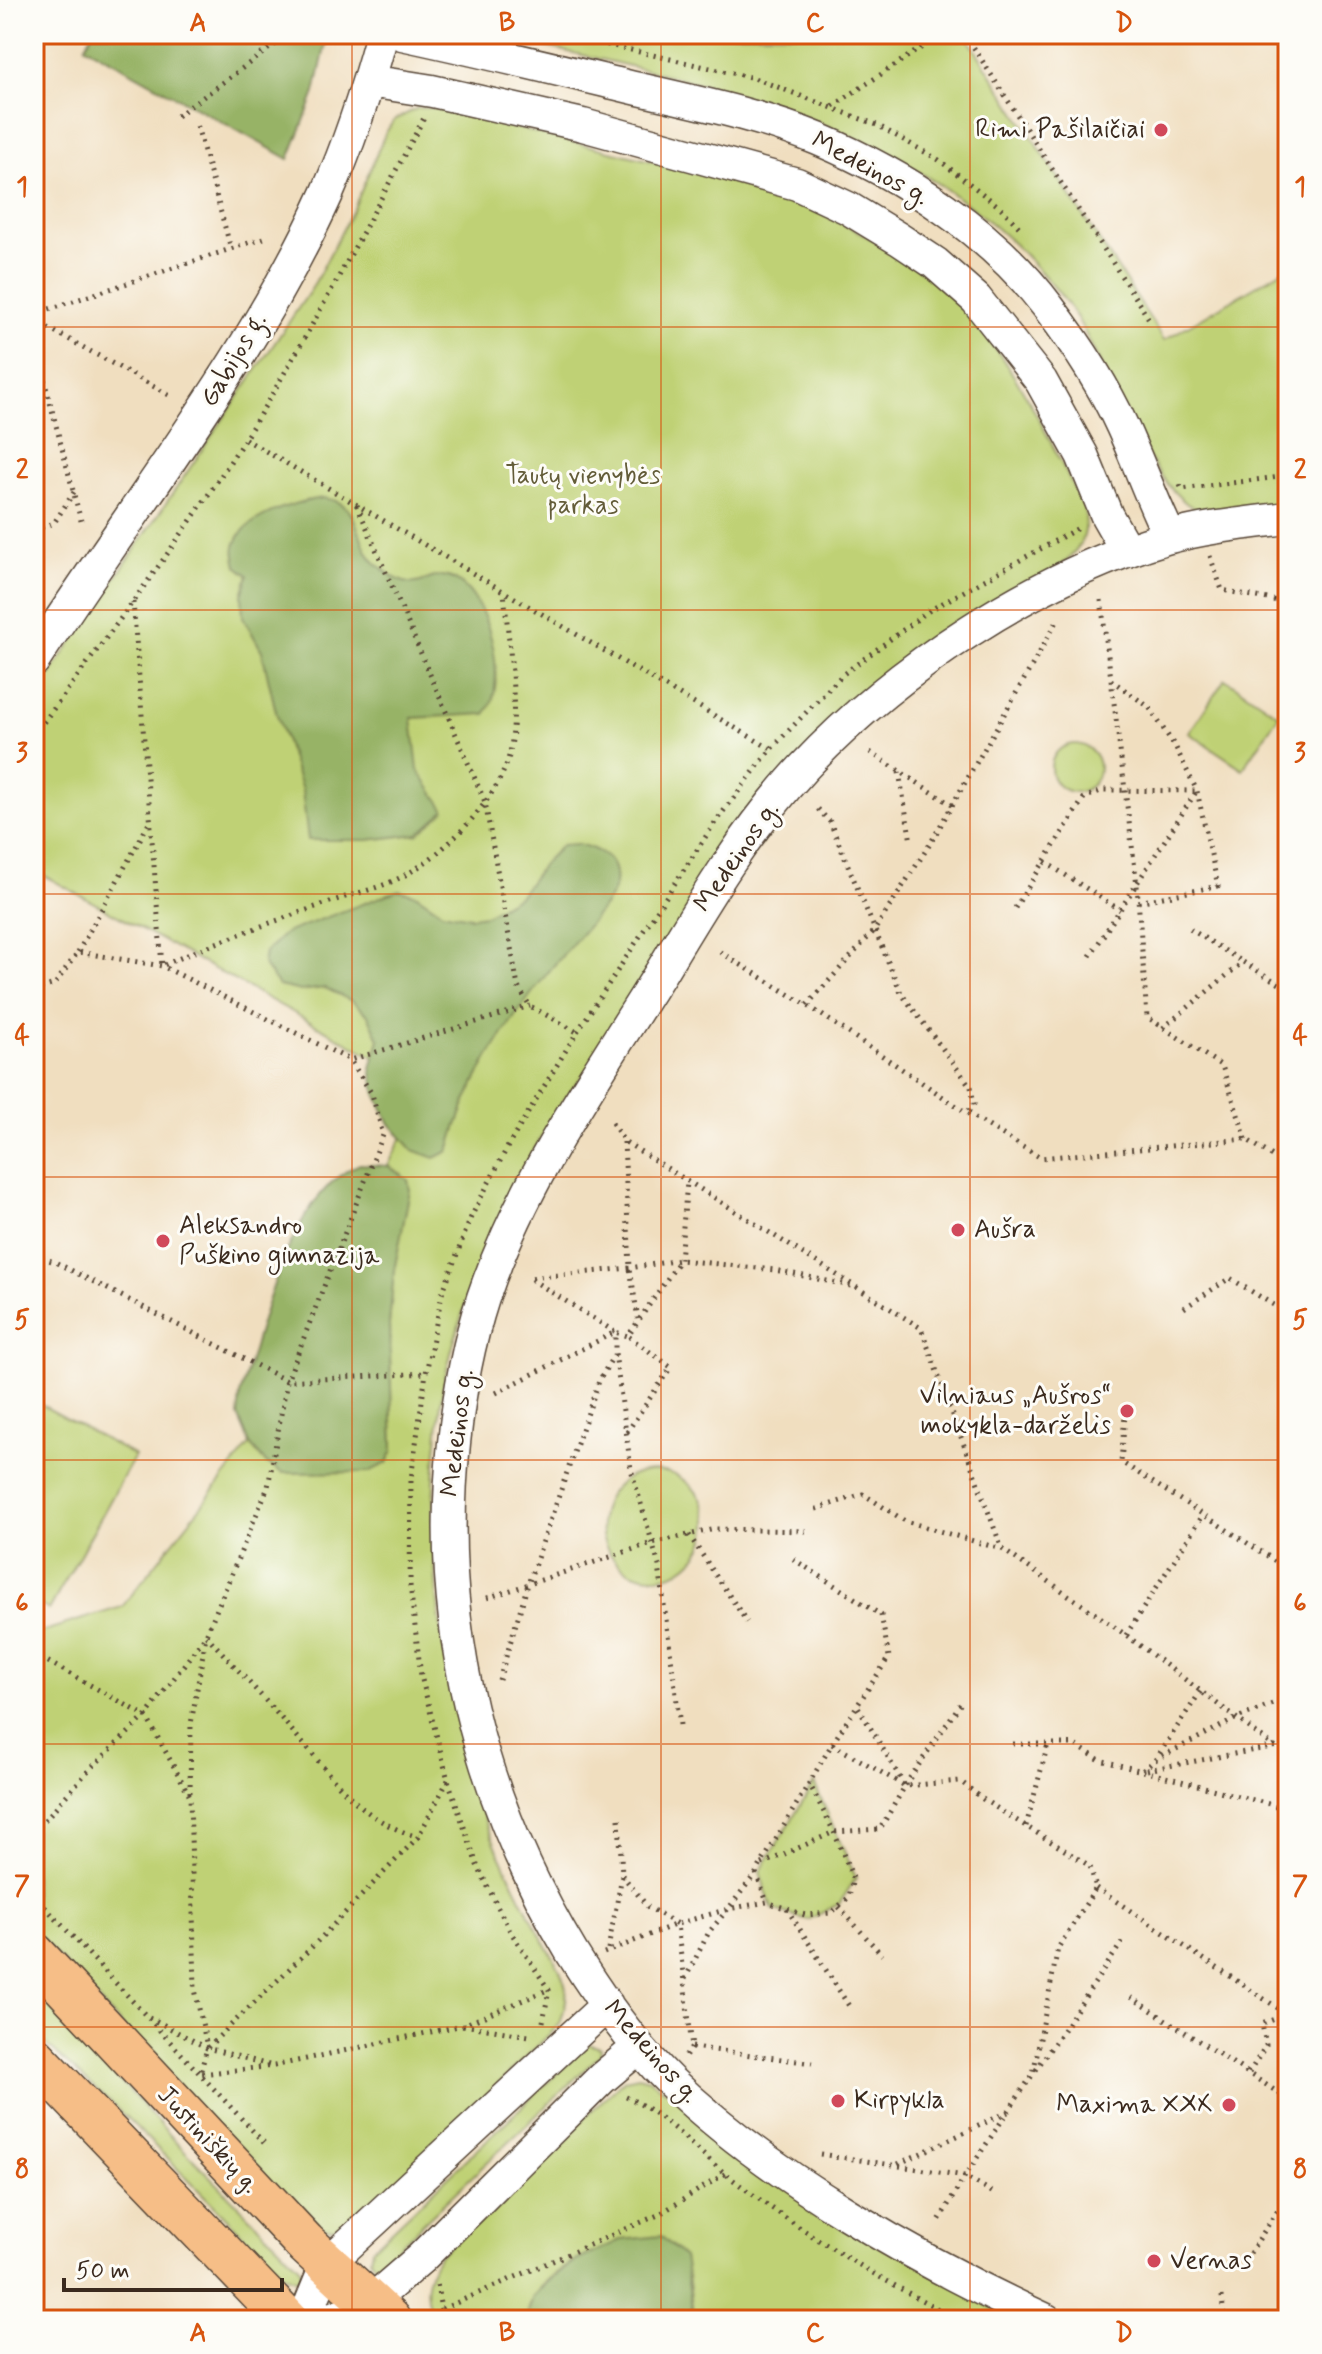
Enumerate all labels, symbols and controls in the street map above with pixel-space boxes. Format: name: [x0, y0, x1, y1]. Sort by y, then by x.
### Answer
text: A: [189, 7, 207, 41]
text: B: [499, 7, 515, 41]
text: C: [806, 7, 825, 41]
text: D: [1115, 7, 1133, 41]
place label: Rimi Pašilaičiai: [975, 113, 1145, 147]
marker: Rimi Pašilaičiai: [1152, 121, 1170, 139]
street label: Medeinos g.: [804, 124, 935, 216]
text: 1: [16, 171, 28, 205]
text: 1: [1294, 171, 1306, 205]
street label: Gabijos g.: [193, 307, 278, 415]
text: 2: [16, 454, 29, 488]
text: 2: [1294, 454, 1307, 488]
park label: Tautų vienybės parkas: [505, 459, 661, 523]
text: 3: [16, 737, 28, 771]
text: 3: [1294, 737, 1306, 771]
street label: Medeinos g.: [686, 795, 789, 920]
text: 4: [14, 1020, 30, 1054]
text: 4: [1292, 1020, 1308, 1054]
place label: Aleksandro Puškino gimnazija: [179, 1209, 380, 1275]
place label: Aušra: [974, 1213, 1036, 1247]
marker: Aušra: [949, 1221, 967, 1239]
marker: Aleksandro Puškino gimnazija: [154, 1232, 172, 1250]
text: 5: [14, 1304, 30, 1338]
text: 5: [1292, 1304, 1308, 1338]
street label: Medeinos g.: [433, 1367, 485, 1499]
place label: Vilniaus „Aušros“ mokykla-darželis: [919, 1379, 1111, 1443]
marker: Vilniaus „Aušros“ mokykla-darželis: [1118, 1402, 1136, 1420]
text: 6: [15, 1587, 29, 1621]
text: 6: [1293, 1587, 1307, 1621]
text: 7: [14, 1870, 30, 1904]
text: 7: [1292, 1870, 1308, 1904]
street label: Medeinos g.: [594, 1993, 707, 2112]
street label: Justiniškių g.: [149, 2079, 267, 2201]
place label: Kirpykla: [854, 2084, 945, 2118]
place label: Maxima XXX: [1056, 2088, 1213, 2122]
marker: Kirpykla: [829, 2092, 847, 2110]
marker: Maxima XXX: [1220, 2096, 1238, 2114]
text: 8: [15, 2153, 29, 2187]
text: 8: [1293, 2153, 1307, 2187]
scale bar: [64, 2242, 282, 2292]
place label: Vernas: [1170, 2244, 1252, 2278]
marker: Vernas: [1145, 2252, 1163, 2270]
text: 50 m: [76, 2256, 130, 2287]
text: A: [189, 2317, 207, 2351]
text: B: [499, 2317, 515, 2351]
text: C: [806, 2317, 825, 2351]
text: D: [1115, 2317, 1133, 2351]

